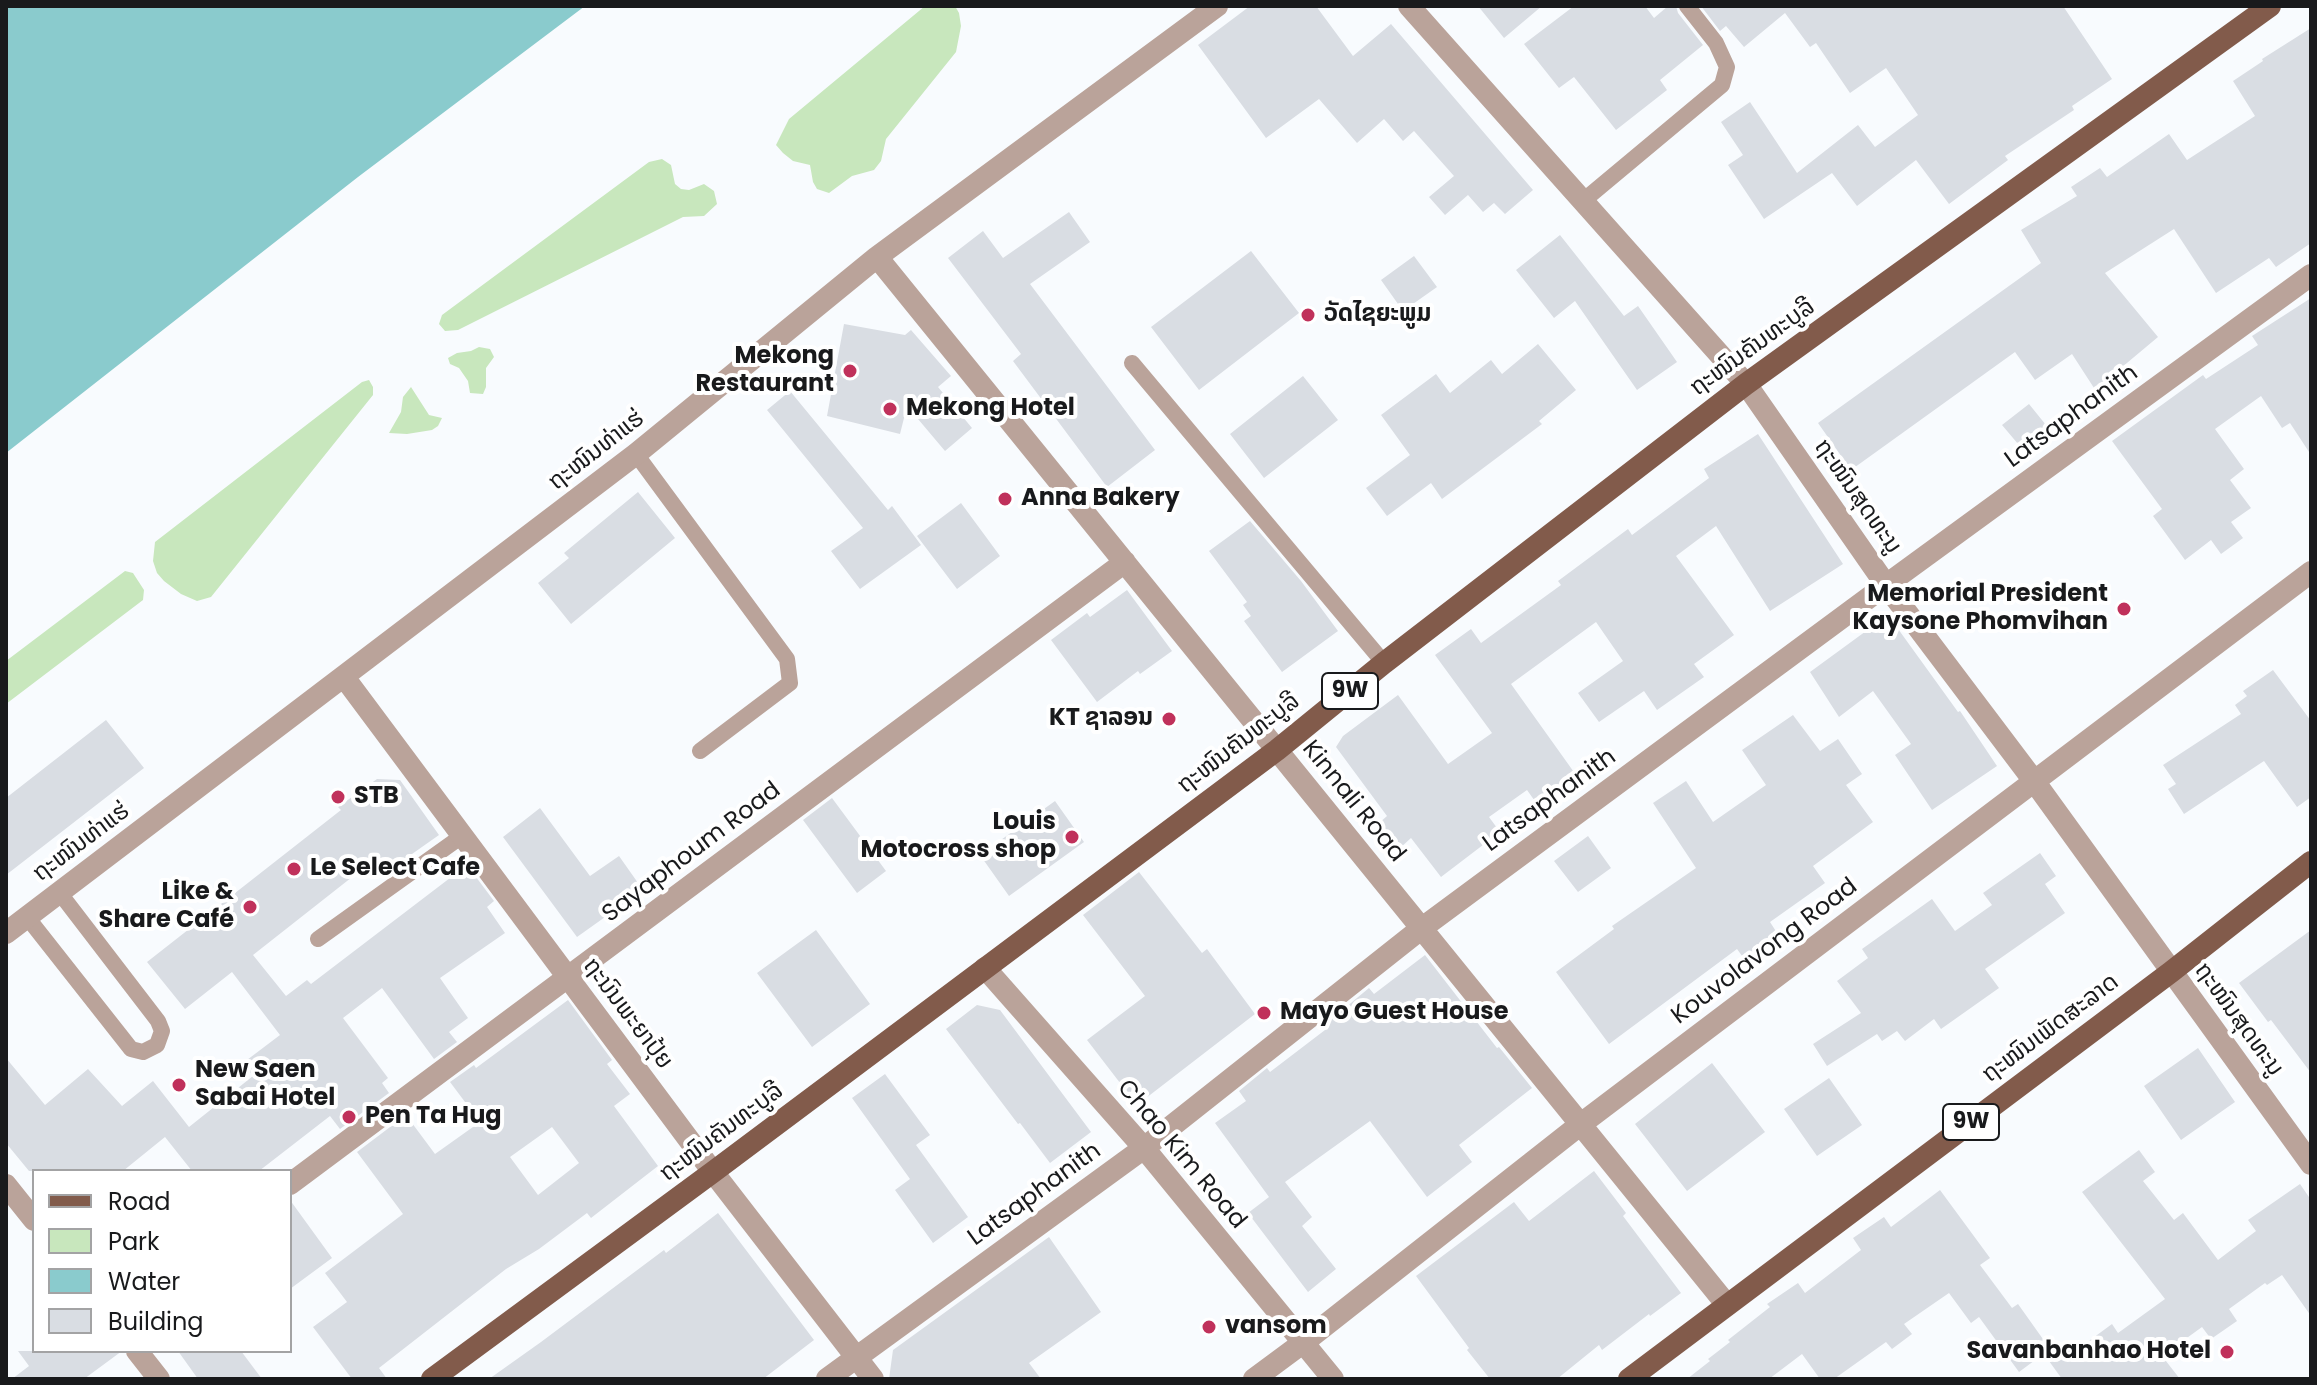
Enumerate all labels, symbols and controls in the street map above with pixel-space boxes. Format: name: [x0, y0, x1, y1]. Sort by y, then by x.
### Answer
street label: ຖະໜົນຄັນທະບູລີ: [1685, 293, 1821, 403]
place label: ວັດໄຊຍະພູມ: [1324, 301, 1431, 329]
marker: ວັດໄຊຍະພູມ: [1299, 306, 1317, 324]
place label: Mekong Restaurant: [695, 343, 834, 399]
street label: Latsaphanith: [2000, 359, 2144, 475]
marker: Mekong Restaurant: [841, 362, 859, 380]
place label: Mekong Hotel: [906, 395, 1075, 423]
marker: Mekong Hotel: [881, 400, 899, 418]
street label: ຖະໜົນທ່າແຮ່: [543, 405, 651, 497]
street label: ຖະໜົນສຸດທະນູ: [1807, 434, 1907, 560]
place label: Anna Bakery: [1021, 485, 1180, 513]
marker: Anna Bakery: [996, 490, 1014, 508]
place label: Memorial President Kaysone Phomvihan: [1852, 581, 2108, 637]
marker: Memorial President Kaysone Phomvihan: [2115, 600, 2133, 618]
road number: 9W: [1322, 673, 1378, 709]
street label: ຖະໜົນຄັນທະບູລີ: [1172, 687, 1306, 801]
place label: KT ຊາລອນ: [1049, 705, 1153, 733]
marker: KT ຊາລອນ: [1160, 710, 1178, 728]
street label: Kinnali Road: [1295, 735, 1411, 869]
street label: Latsaphanith: [1478, 743, 1622, 859]
street label: Sayaphoum Road: [597, 777, 787, 929]
place label: STB: [354, 783, 399, 811]
marker: STB: [329, 788, 347, 806]
street label: ຖະໜົນທ່າແຮ່: [28, 797, 136, 889]
place label: Louis Motocross shop: [861, 809, 1056, 865]
marker: Louis Motocross shop: [1063, 828, 1081, 846]
place label: Le Select Cafe: [310, 855, 480, 883]
marker: Le Select Cafe: [285, 860, 303, 878]
street label: Kouvolavong Road: [1666, 873, 1864, 1031]
place label: Like & Share Café: [99, 879, 234, 935]
marker: Like & Share Café: [241, 898, 259, 916]
street label: ຖະນົນພະຍາປຸ້ຍ: [576, 953, 678, 1075]
street label: ຖະໜົນສຸດທະນູ: [2187, 958, 2289, 1082]
street label: ຖະໜົນເພັດສະລາດ: [1977, 968, 2125, 1090]
place label: Mayo Guest House: [1280, 999, 1509, 1027]
marker: Mayo Guest House: [1255, 1004, 1273, 1022]
place label: New Saen Sabai Hotel: [195, 1057, 335, 1113]
street label: Chao Kim Road: [1110, 1075, 1252, 1235]
marker: New Saen Sabai Hotel: [170, 1076, 188, 1094]
street label: ຖະໜົນຄັນທະບູລີ: [655, 1077, 789, 1189]
place label: Pen Ta Hug: [365, 1103, 502, 1131]
road number: 9W: [1943, 1104, 1999, 1140]
marker: Pen Ta Hug: [340, 1108, 358, 1126]
street label: Latsaphanith: [963, 1137, 1107, 1253]
legend: [32, 1169, 292, 1353]
text: Road: [108, 1185, 170, 1218]
text: Park: [108, 1225, 159, 1258]
text: Water: [108, 1265, 180, 1298]
text: Building: [108, 1305, 204, 1338]
place label: vansom: [1225, 1313, 1327, 1341]
marker: vansom: [1200, 1318, 1218, 1336]
place label: Savanbanhao Hotel: [1966, 1338, 2211, 1366]
marker: Savanbanhao Hotel: [2218, 1343, 2236, 1361]

